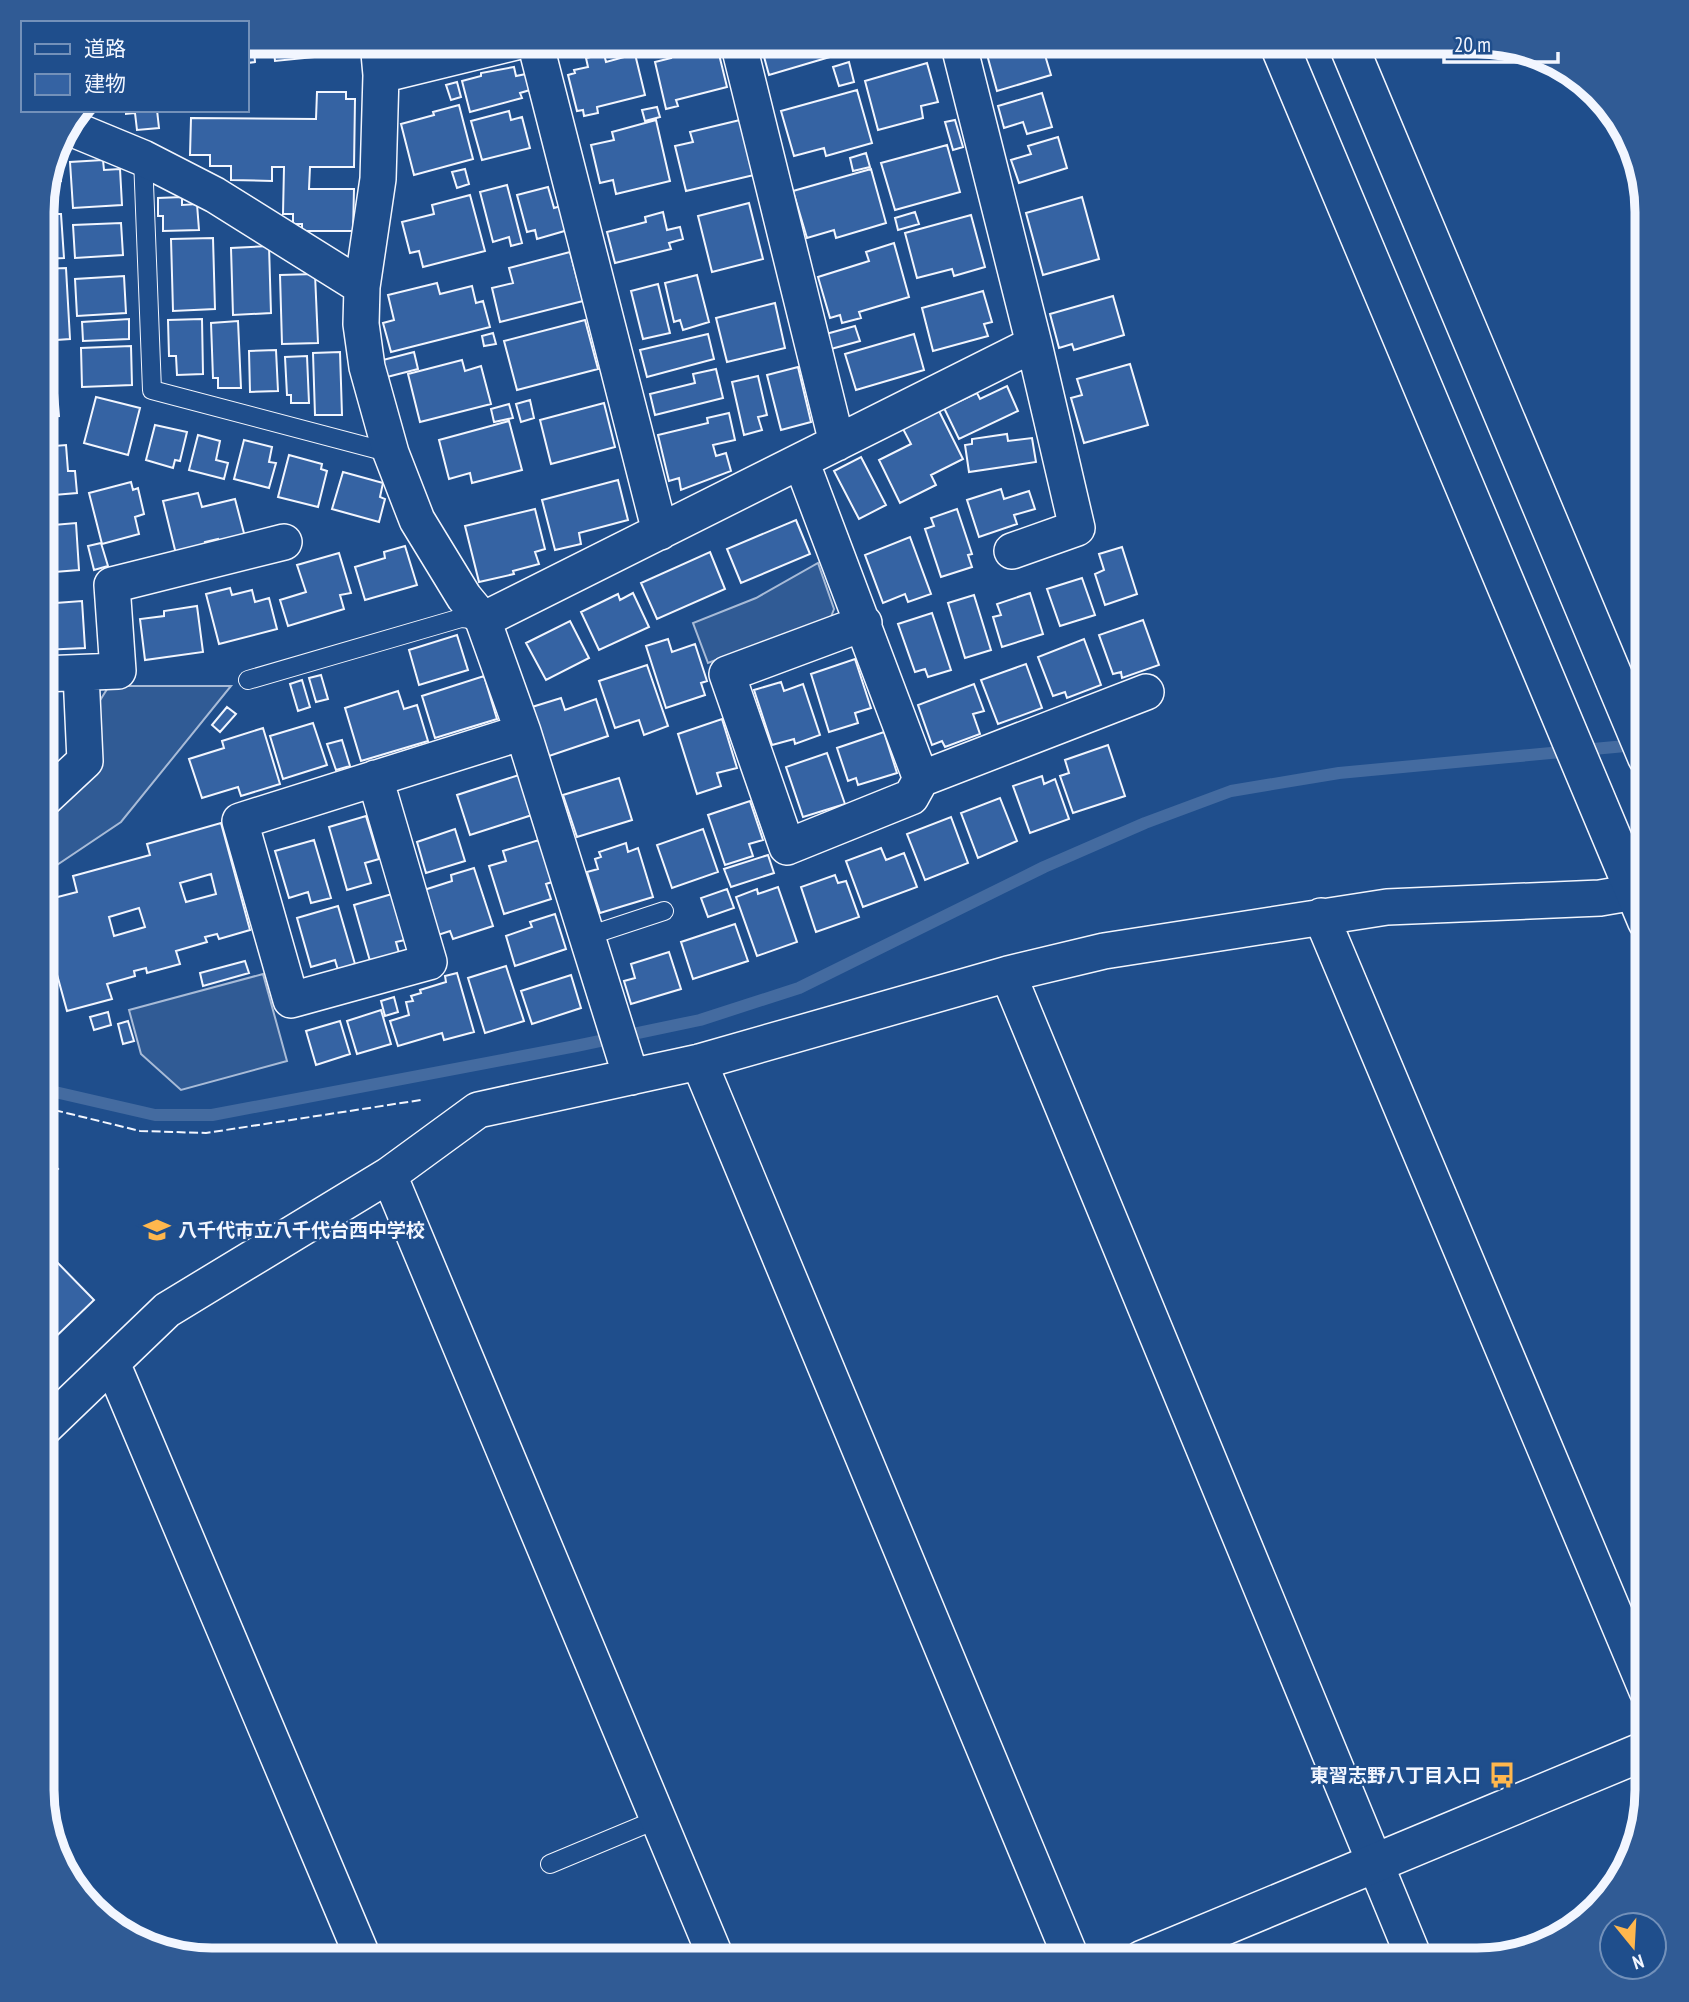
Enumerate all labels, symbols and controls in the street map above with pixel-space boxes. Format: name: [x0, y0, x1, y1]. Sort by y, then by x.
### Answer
legend: [21, 21, 248, 112]
scale bar: [1444, 21, 1558, 65]
text: 20 m: [1454, 31, 1491, 58]
text: 道路: [84, 35, 126, 62]
text: 建物: [84, 70, 126, 97]
school or university icon: 八千代市立八千代台西中学校: [142, 1215, 172, 1245]
place label: 八千代市立八千代台西中学校: [178, 1218, 425, 1242]
bus stop icon: 東習志野八丁目入口: [1487, 1760, 1517, 1790]
place label: 東習志野八丁目入口: [1310, 1763, 1481, 1787]
north arrow: [1598, 1911, 1668, 1981]
text: N: [1630, 1949, 1647, 1975]

